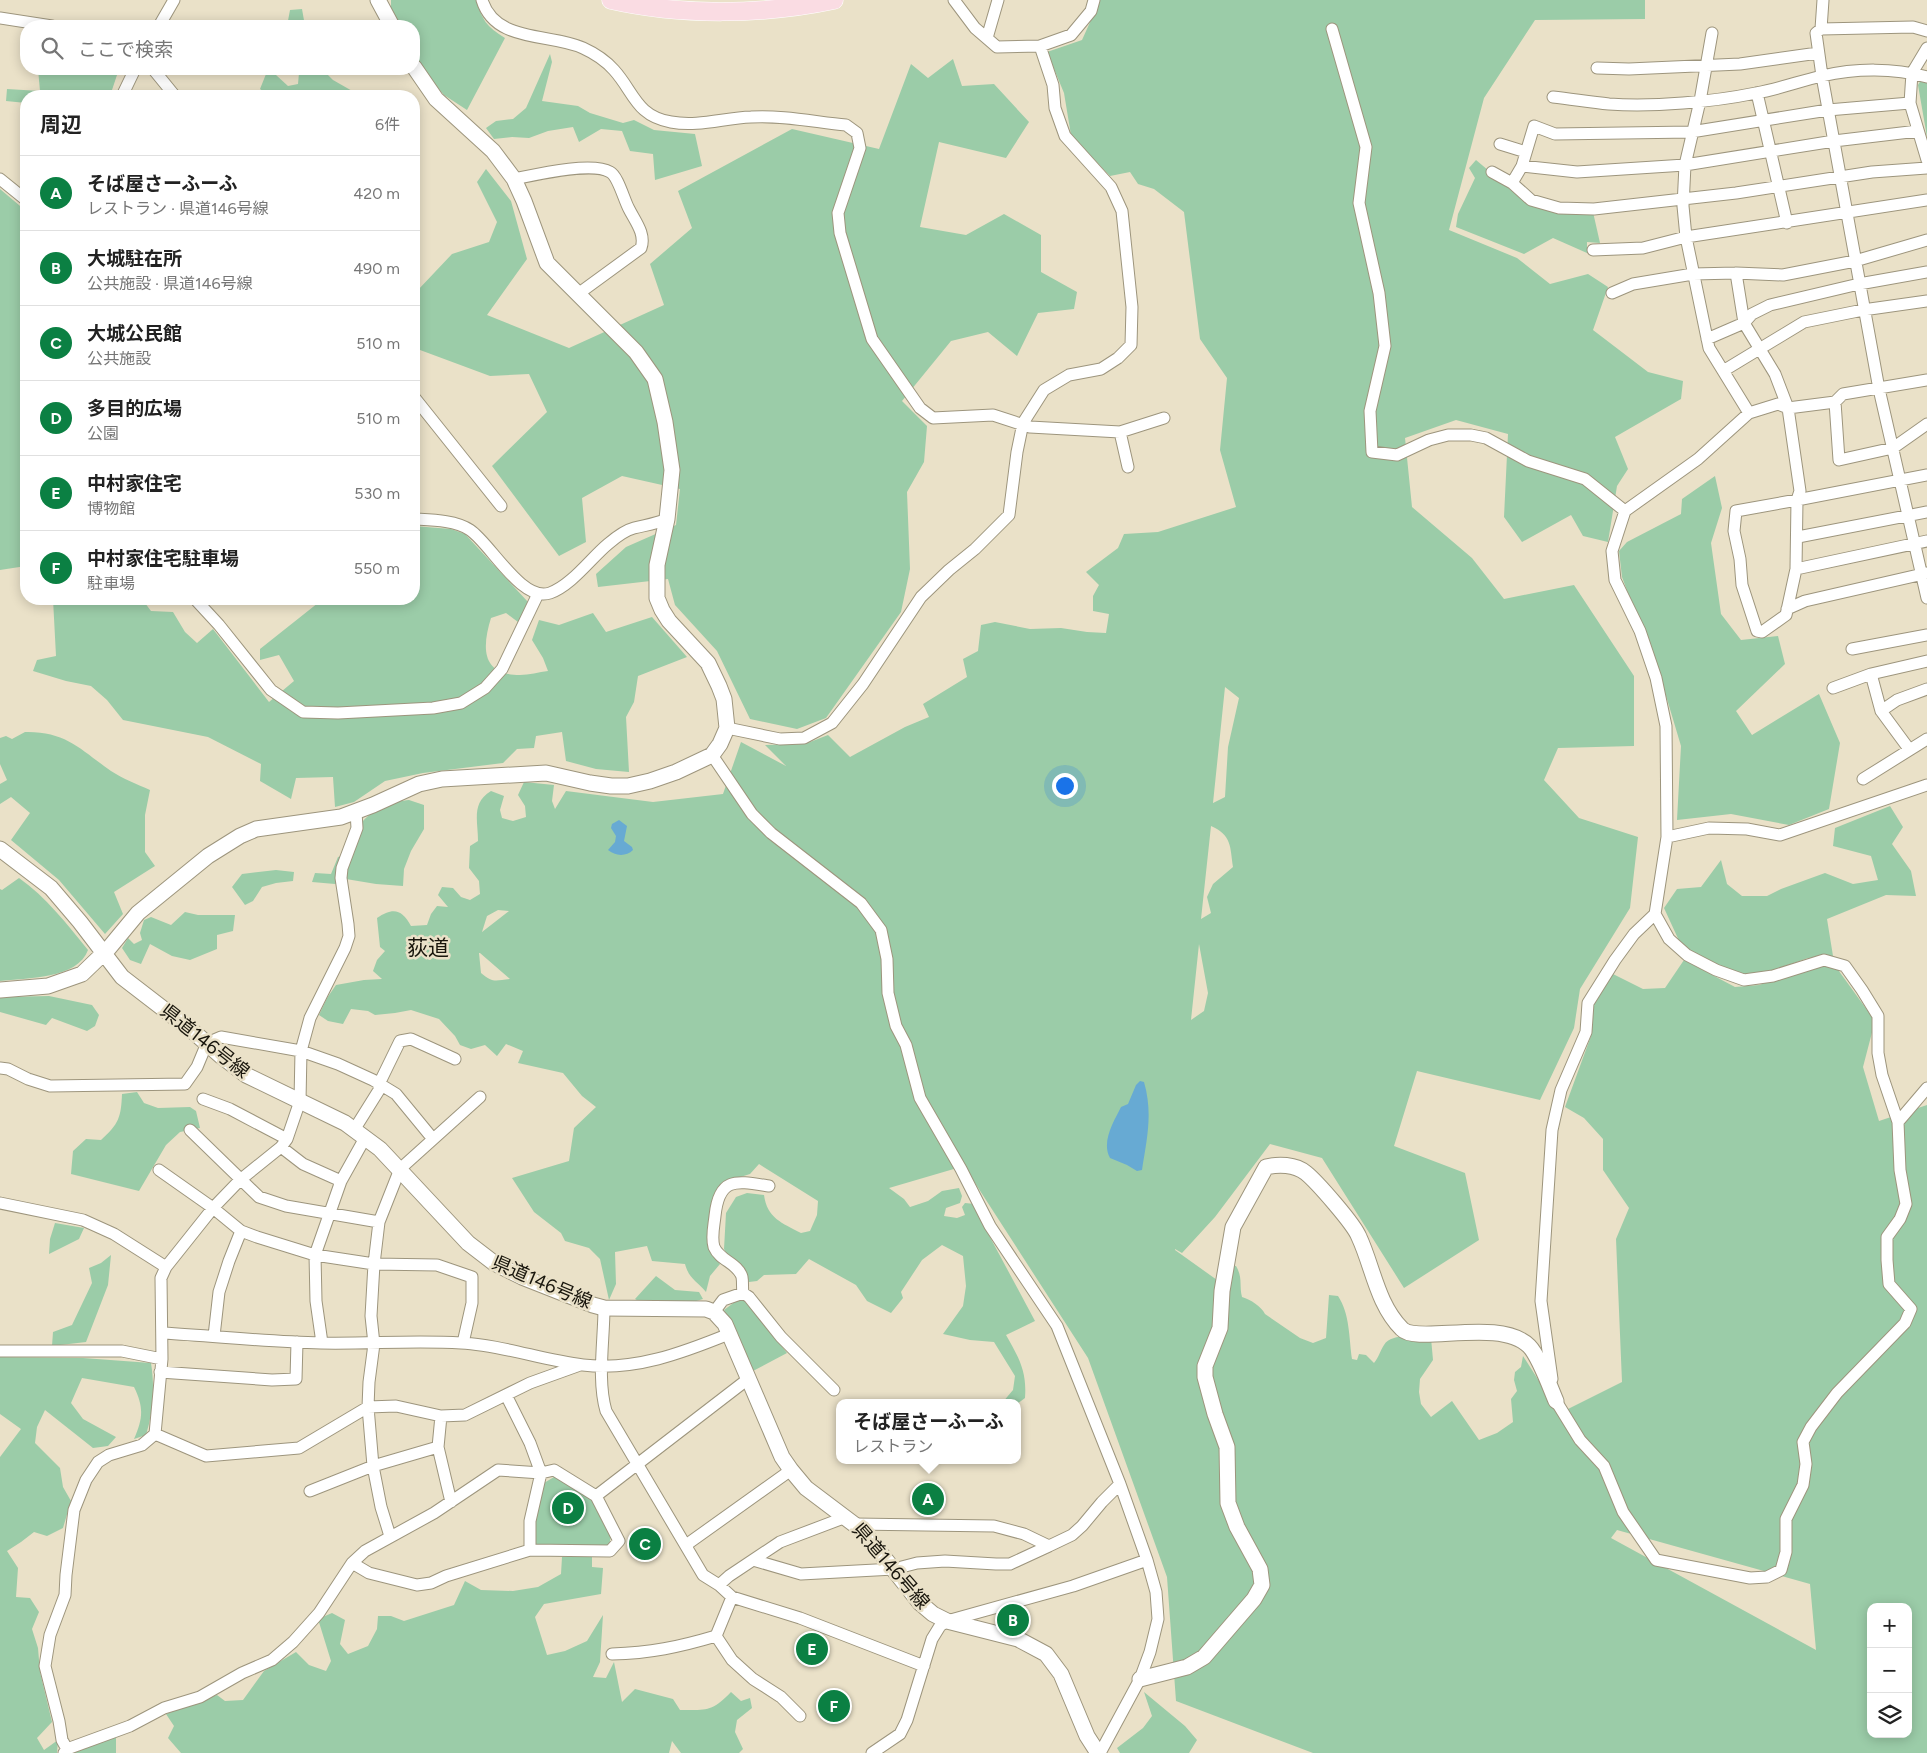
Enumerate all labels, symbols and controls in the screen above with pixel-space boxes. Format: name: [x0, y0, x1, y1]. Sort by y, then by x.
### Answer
search box: [20, 20, 420, 75]
icon: search: [38, 34, 66, 62]
text: ここで検索: [78, 38, 173, 61]
text: 周辺: [40, 112, 82, 137]
text: 6件: [375, 115, 400, 134]
text: そば屋さーふーふ: [87, 172, 237, 195]
text: A: [50, 184, 62, 203]
text: 420 m: [353, 184, 400, 203]
text: レストラン · 県道146号線: [87, 199, 269, 218]
text: 大城駐在所: [87, 247, 182, 270]
text: B: [51, 259, 61, 278]
text: 490 m: [353, 259, 400, 278]
text: 公共施設 · 県道146号線: [87, 274, 253, 293]
text: 大城公民館: [87, 322, 182, 345]
text: C: [50, 334, 62, 353]
text: 510 m: [356, 334, 400, 353]
text: 公共施設: [87, 349, 151, 368]
text: 多目的広場: [87, 397, 182, 420]
text: D: [50, 409, 62, 428]
text: 510 m: [356, 409, 400, 428]
text: 公園: [87, 424, 119, 443]
text: 中村家住宅: [87, 472, 182, 495]
text: E: [51, 484, 61, 503]
text: 530 m: [354, 484, 400, 503]
text: 博物館: [87, 499, 135, 518]
text: 中村家住宅駐車場: [87, 547, 239, 570]
text: F: [52, 559, 60, 578]
text: 550 m: [354, 559, 400, 578]
text: 駐車場: [87, 574, 135, 593]
your location: [1052, 773, 1078, 799]
district label: 荻道: [407, 935, 449, 960]
street label: 県道146号線: [156, 999, 254, 1083]
street label: 県道146号線: [489, 1251, 595, 1313]
popup: [836, 1399, 1021, 1464]
text: そば屋さーふーふ: [853, 1410, 1004, 1433]
text: レストラン: [853, 1437, 933, 1456]
pin: A: [912, 1480, 944, 1518]
pin: D: [552, 1489, 584, 1527]
street label: 県道146号線: [847, 1518, 935, 1614]
pin: C: [629, 1525, 661, 1563]
pin: B: [997, 1601, 1029, 1639]
map controls: [1867, 1603, 1912, 1738]
button: +: [1867, 1603, 1912, 1648]
pin: E: [796, 1630, 828, 1668]
button: −: [1867, 1648, 1912, 1693]
pin: F: [818, 1687, 850, 1725]
button: layers: [1867, 1693, 1912, 1738]

